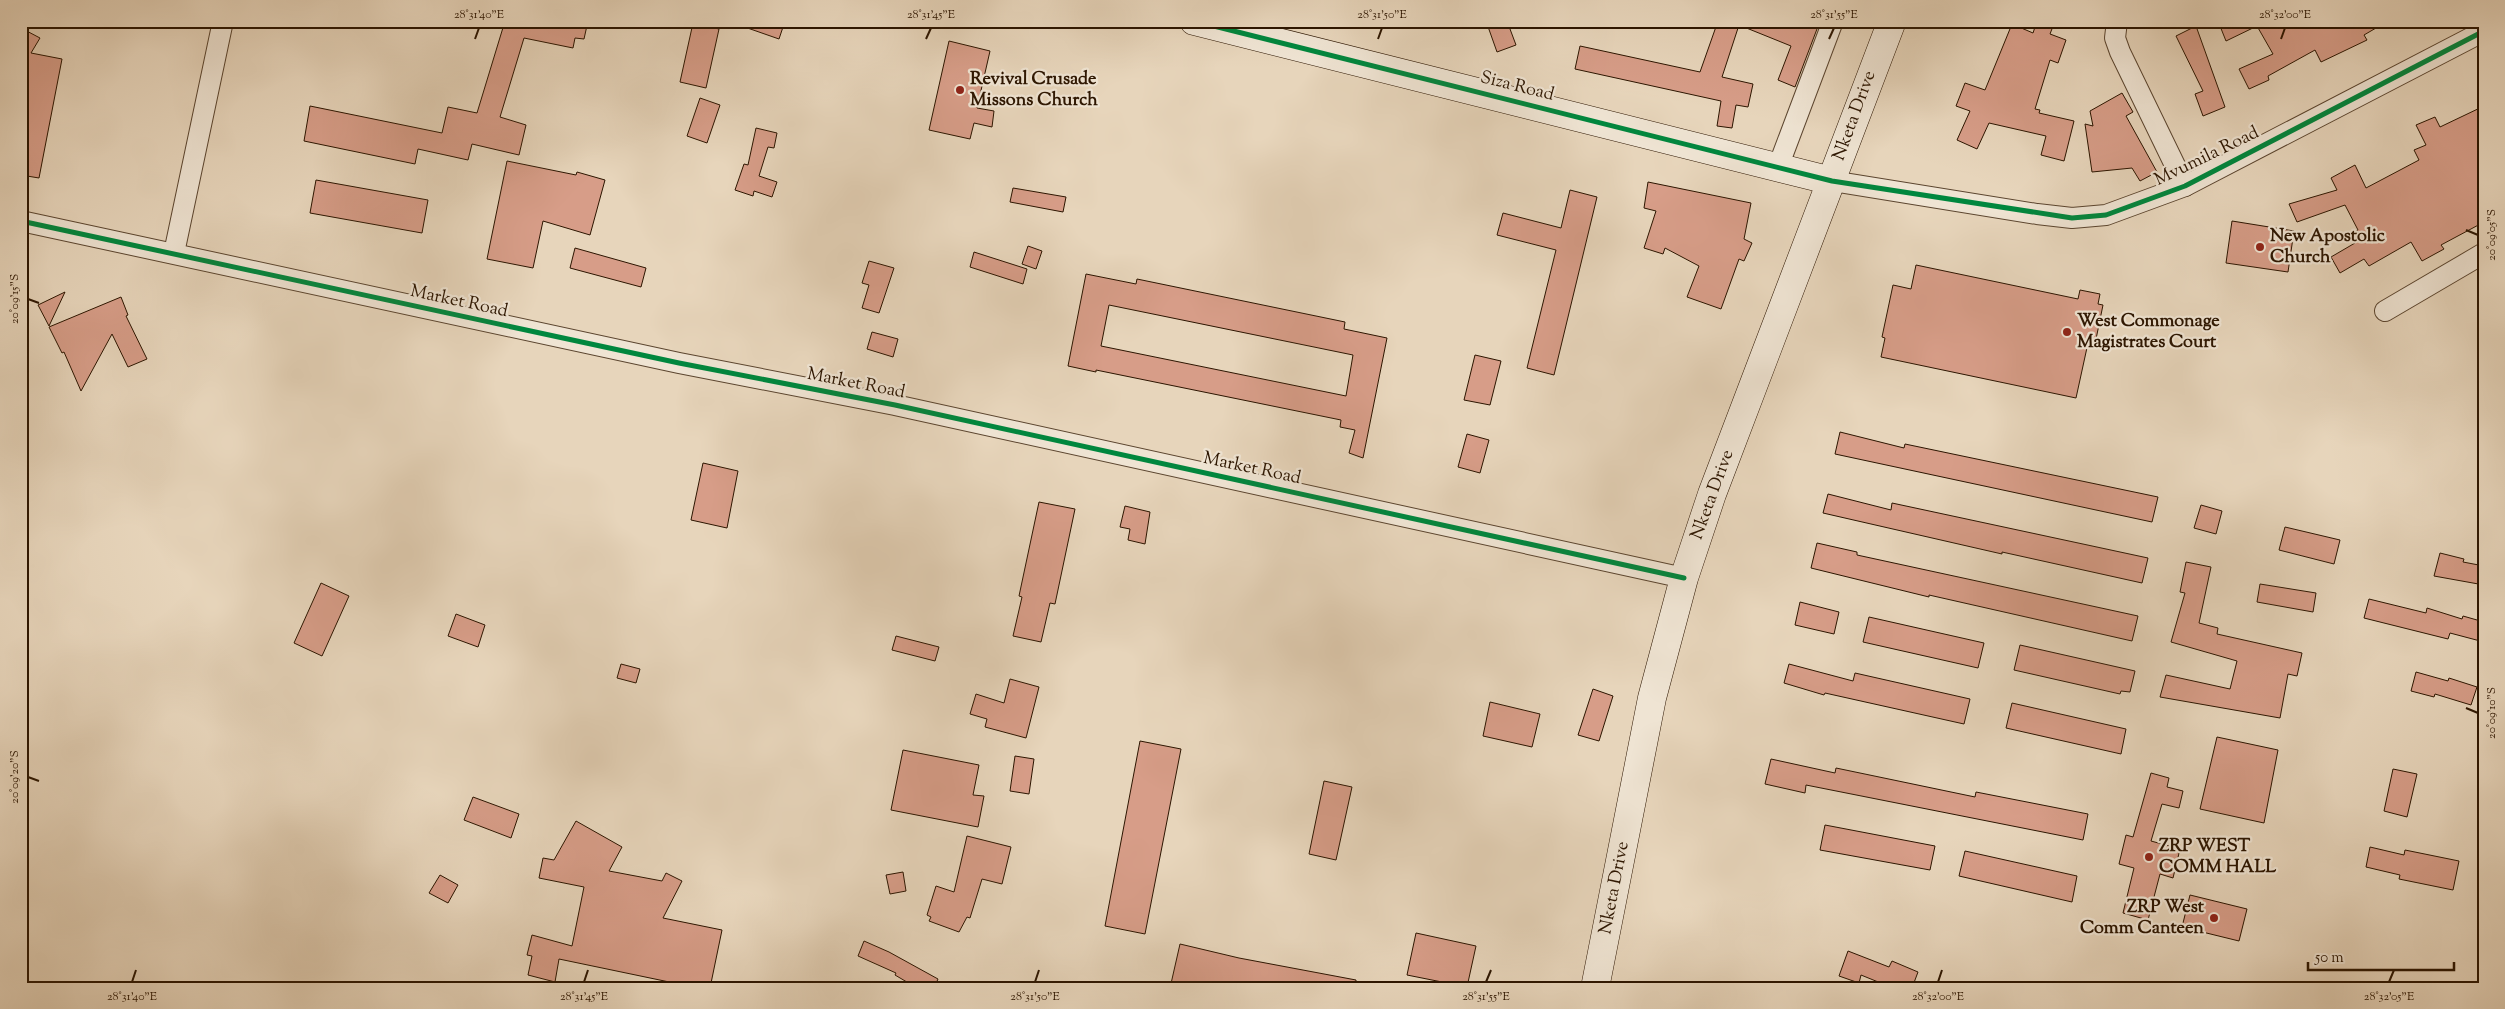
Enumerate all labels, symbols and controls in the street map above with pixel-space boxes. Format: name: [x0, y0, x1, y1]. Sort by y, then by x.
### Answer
text: 28°31'40"E: [454, 6, 505, 24]
text: 28°31'45"E: [907, 6, 956, 24]
text: 28°31'50"E: [1357, 6, 1407, 24]
text: 28°31'55"E: [1810, 6, 1859, 24]
text: 28°32'00"E: [2259, 6, 2312, 24]
street label: Siza Road: [1477, 65, 1557, 109]
place label: Revival Crusade Missons Church: [970, 67, 1098, 114]
street label: Nketa Drive: [1827, 67, 1883, 165]
marker: Revival Crusade Missons Church: [954, 84, 966, 96]
street label: Mvumila Road: [2150, 120, 2264, 194]
text: 20°09'05"S: [2483, 209, 2501, 261]
place label: New Apostolic Church: [2270, 224, 2386, 271]
marker: New Apostolic Church: [2254, 241, 2266, 253]
text: 20°09'15"S: [6, 274, 24, 324]
street label: Market Road: [408, 279, 510, 325]
place label: West Commonage Magistrates Court: [2077, 309, 2220, 356]
marker: West Commonage Magistrates Court: [2061, 326, 2073, 338]
street label: Market Road: [805, 362, 907, 406]
street label: Market Road: [1201, 446, 1303, 492]
street label: Nketa Drive: [1685, 446, 1741, 544]
text: 20°09'10"S: [2483, 687, 2501, 739]
text: 20°09'20"S: [6, 750, 24, 804]
place label: ZRP WEST COMM HALL: [2159, 834, 2276, 881]
street label: Nketa Drive: [1593, 839, 1637, 937]
marker: ZRP WEST COMM HALL: [2143, 851, 2155, 863]
place label: ZRP West Comm Canteen: [2080, 895, 2205, 942]
marker: ZRP West Comm Canteen: [2208, 912, 2220, 924]
scale bar: [2308, 939, 2454, 971]
text: 50 m: [2314, 948, 2344, 969]
text: 28°31'40"E: [107, 988, 158, 1006]
text: 28°31'45"E: [560, 988, 609, 1006]
text: 28°31'50"E: [1010, 988, 1060, 1006]
text: 28°31'55"E: [1462, 988, 1511, 1006]
text: 28°32'00"E: [1912, 988, 1965, 1006]
text: 28°32'05"E: [2364, 988, 2415, 1006]

